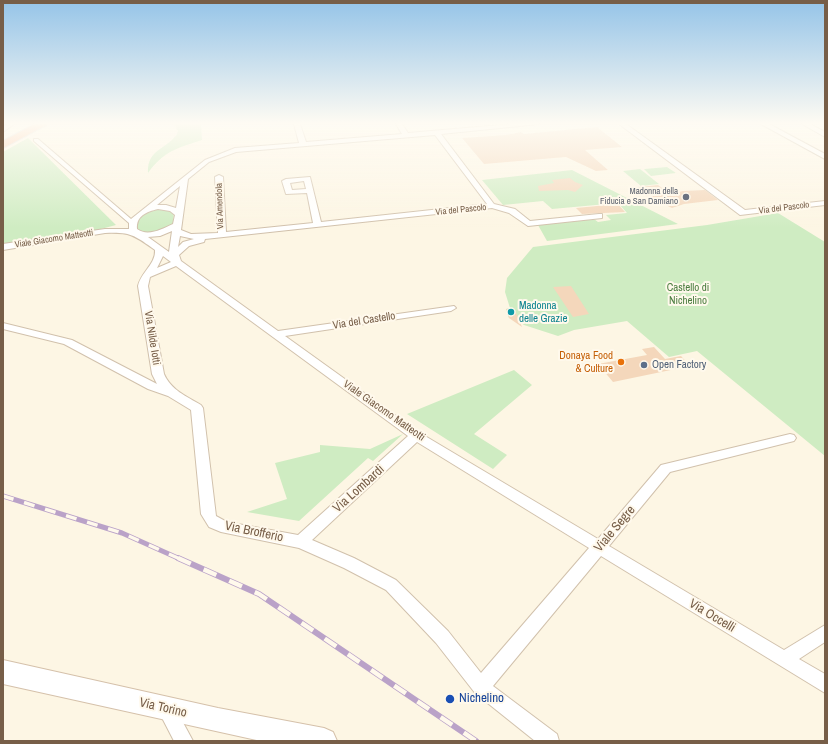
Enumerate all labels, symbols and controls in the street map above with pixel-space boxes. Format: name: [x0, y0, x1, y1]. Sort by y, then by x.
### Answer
street label: Via Amendola: [214, 183, 226, 229]
place label: Madonna della Fiducia e San Damiano: [600, 187, 678, 208]
marker: Madonna della Fiducia e San Damiano: [681, 192, 691, 202]
street label: Via del Pascolo: [758, 200, 810, 216]
street label: Via del Pascolo: [435, 202, 487, 218]
street label: Viale Giacomo Matteotti: [14, 227, 94, 251]
park label: Castello di Nichelino: [667, 281, 709, 307]
place label: Madonna delle Grazie: [519, 299, 568, 325]
marker: Madonna delle Grazie: [506, 307, 516, 317]
street label: Via Nilde Iotti: [141, 310, 163, 366]
street label: Via del Castello: [332, 310, 396, 332]
place label: Donaya Food & Culture: [559, 349, 613, 375]
marker: Donaya Food & Culture: [616, 357, 626, 367]
place label: Open Factory: [652, 358, 706, 372]
marker: Open Factory: [639, 360, 649, 370]
street label: Viale Giacomo Matteotti: [340, 378, 428, 444]
street label: Via Lombardi: [330, 462, 388, 516]
street label: Viale Segre: [591, 503, 639, 555]
street label: Via Brofferio: [223, 518, 285, 546]
street label: Via Occelli: [686, 596, 738, 636]
place label: Nichelino: [459, 691, 504, 707]
marker: Nichelino: [444, 693, 456, 705]
street label: Via Torino: [138, 695, 188, 721]

